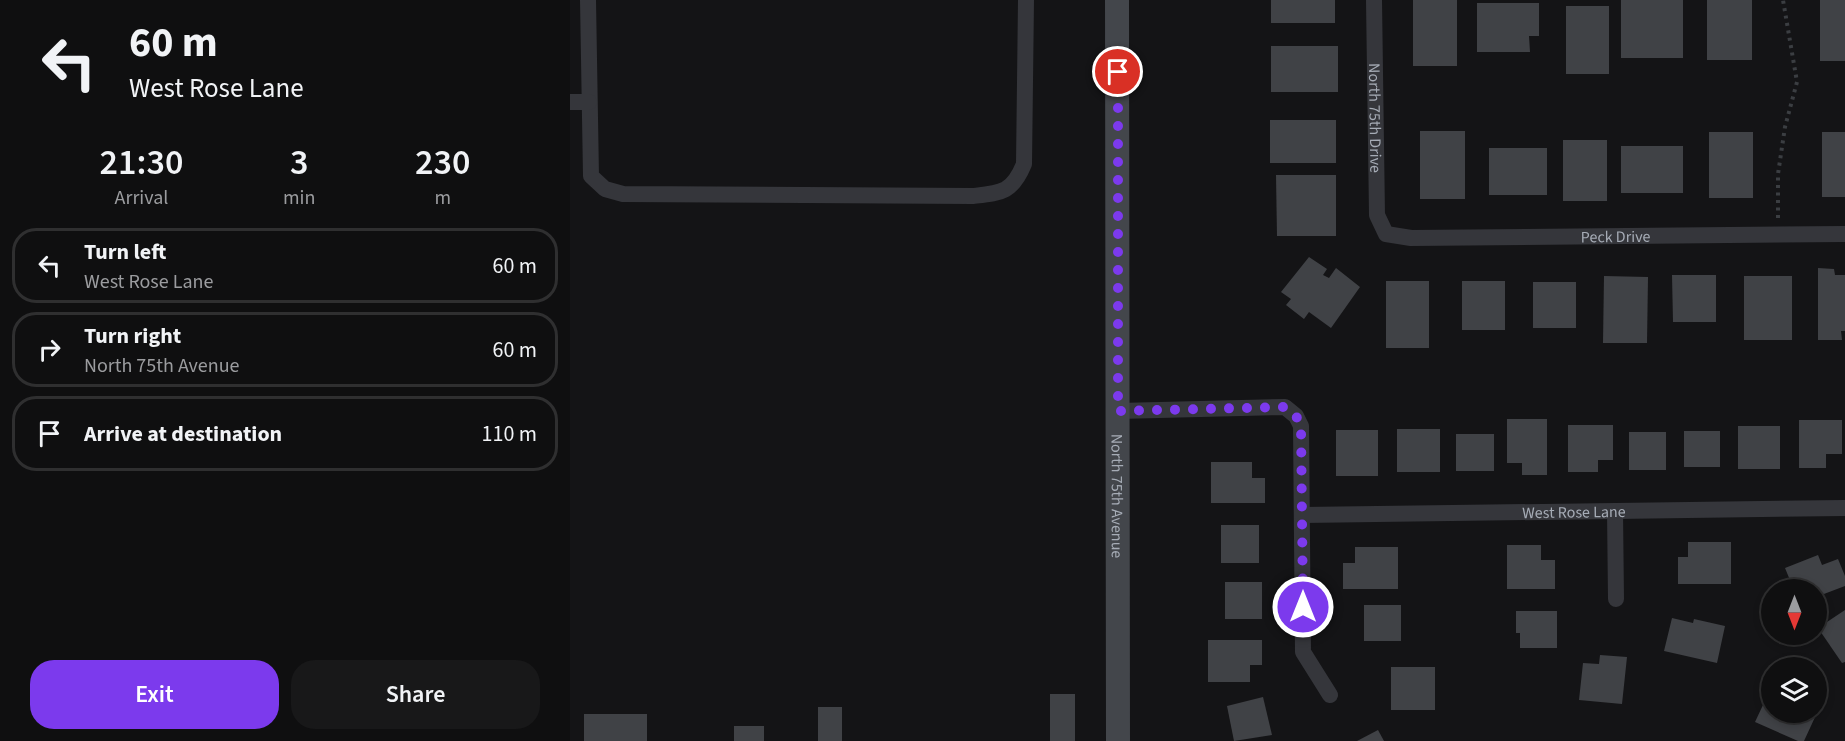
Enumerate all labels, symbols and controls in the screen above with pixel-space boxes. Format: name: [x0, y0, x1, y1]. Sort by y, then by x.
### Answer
text: 60 m: [129, 13, 218, 73]
icon: left: [30, 24, 108, 102]
pin: [1092, 46, 1143, 97]
icon: arrive: [1101, 55, 1134, 88]
street label: North 75th Drive: [1363, 63, 1386, 173]
text: West Rose Lane: [129, 69, 304, 108]
text: 21:30: [100, 137, 183, 188]
text: 3: [290, 137, 308, 188]
text: 230: [415, 137, 470, 188]
text: Arrival: [115, 184, 168, 212]
text: min: [283, 184, 315, 212]
text: m: [434, 184, 451, 212]
street label: Peck Drive: [1581, 226, 1651, 248]
text: Turn left: [84, 236, 166, 268]
icon: left: [33, 249, 66, 282]
text: 60 m: [492, 250, 537, 282]
text: West Rose Lane: [84, 268, 213, 296]
text: Turn right: [84, 320, 181, 352]
icon: right: [33, 333, 66, 366]
text: 60 m: [492, 334, 537, 366]
text: North 75th Avenue: [84, 352, 240, 380]
icon: arrive: [33, 417, 66, 450]
text: Arrive at destination: [84, 418, 282, 450]
text: 110 m: [482, 418, 537, 450]
street label: North 75th Avenue: [1106, 434, 1128, 558]
street label: West Rose Lane: [1522, 501, 1626, 524]
position arrow: [1271, 575, 1335, 639]
north arrow: [1761, 579, 1827, 645]
map controls: [1761, 579, 1827, 723]
button: layers: [1761, 657, 1827, 723]
button: Exit: [30, 660, 279, 729]
button: Share: [291, 660, 540, 729]

